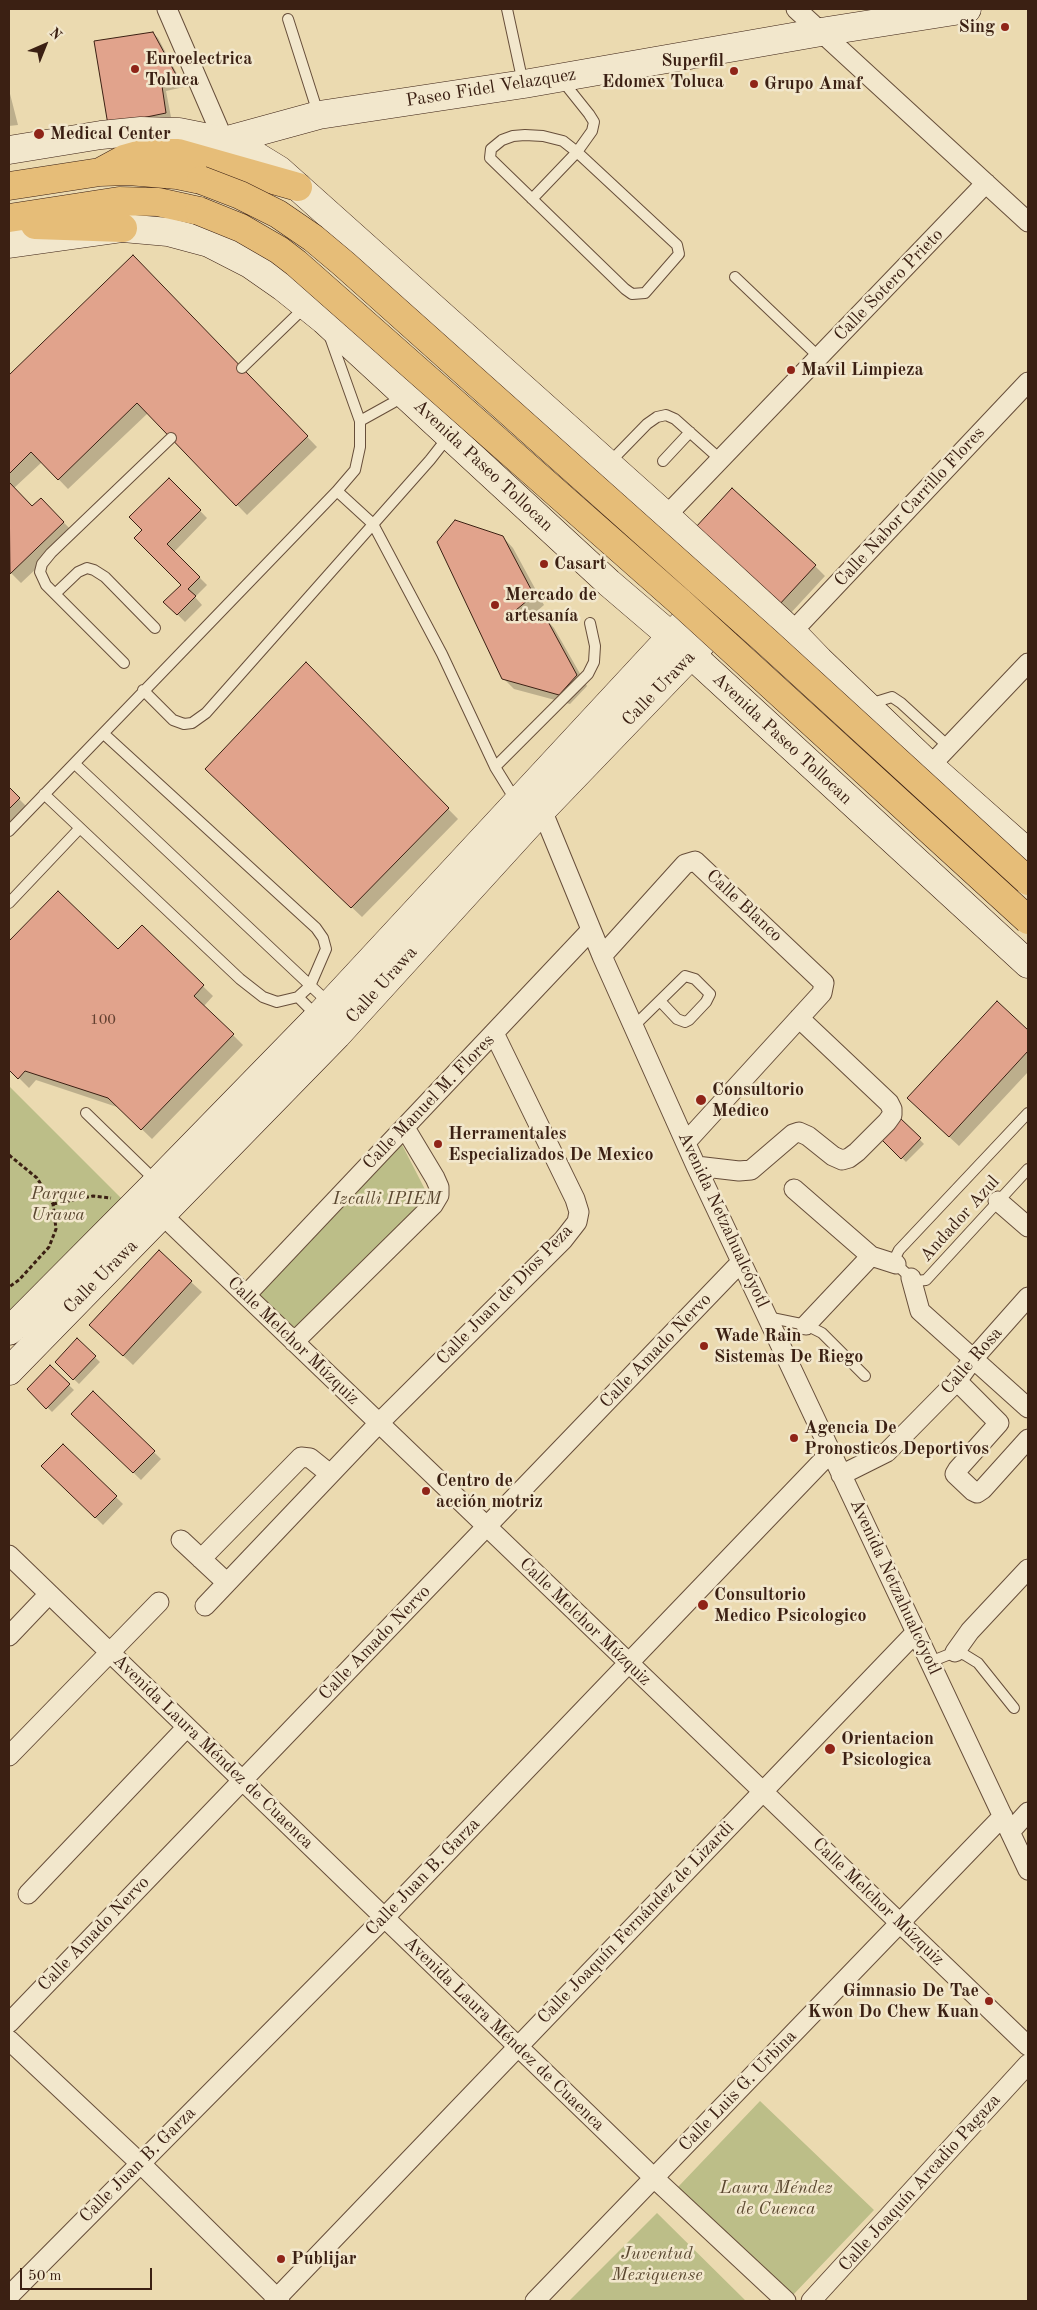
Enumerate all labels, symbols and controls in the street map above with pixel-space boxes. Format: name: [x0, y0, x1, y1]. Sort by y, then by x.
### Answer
place label: Sing: [959, 16, 995, 38]
north arrow: [20, 20, 70, 70]
marker: Sing: [999, 21, 1011, 33]
text: N: [47, 25, 64, 43]
place label: Euroelectrica Toluca: [145, 48, 252, 90]
place label: Superfil Edomex Toluca: [602, 50, 724, 92]
marker: Euroelectrica Toluca: [129, 63, 141, 75]
street label: Paseo Fidel Velazquez: [404, 64, 578, 112]
marker: Superfil Edomex Toluca: [728, 65, 740, 77]
place label: Grupo Amaf: [764, 73, 862, 95]
marker: Grupo Amaf: [748, 78, 760, 90]
place label: Medical Center: [50, 123, 171, 145]
marker: Medical Center: [32, 127, 46, 141]
street label: Calle Sotero Prieto: [830, 224, 948, 346]
place label: Mavil Limpieza: [801, 359, 924, 381]
marker: Mavil Limpieza: [785, 364, 797, 376]
street label: Avenida Paseo Tollocan: [409, 396, 557, 536]
street label: Calle Nabor Carrillo Flores: [830, 422, 990, 592]
place label: Casart: [554, 553, 606, 575]
marker: Casart: [538, 558, 550, 570]
place label: Mercado de artesanía: [505, 584, 597, 626]
marker: Mercado de artesanía: [489, 599, 501, 611]
street label: Calle Urawa: [618, 647, 700, 731]
street label: Avenida Paseo Tollocan: [708, 669, 856, 809]
street label: Calle Blanco: [701, 865, 787, 947]
street label: Calle Urawa: [342, 942, 422, 1028]
house number: 100: [90, 1011, 116, 1029]
street label: Calle Manuel M. Flores: [359, 1030, 499, 1174]
place label: Consultorio Medico: [712, 1079, 804, 1122]
marker: Consultorio Medico: [694, 1093, 708, 1107]
place label: Herramentales Especializados De Mexico: [448, 1123, 654, 1166]
street label: Avenida Netzahualcóyotl: [673, 1129, 773, 1311]
marker: Herramentales Especializados De Mexico: [432, 1138, 444, 1150]
street label: Andador Azul: [916, 1171, 1004, 1267]
park label: Parque Urawa: [31, 1183, 85, 1226]
park label: Izcalli IPIEM: [333, 1188, 441, 1210]
street label: Calle Juan de Dios Peza: [432, 1220, 578, 1370]
street label: Calle Urawa: [59, 1235, 143, 1319]
street label: Calle Melchor Múzquiz: [222, 1272, 364, 1410]
street label: Calle Amado Nervo: [596, 1289, 716, 1413]
street label: Calle Rosa: [937, 1323, 1007, 1399]
place label: Wade Rain Sistemas De Riego: [714, 1325, 863, 1368]
marker: Wade Rain Sistemas De Riego: [698, 1340, 710, 1352]
place label: Agencia De Pronosticos Deportivos: [804, 1417, 989, 1460]
marker: Agencia De Pronosticos Deportivos: [788, 1432, 800, 1444]
place label: Centro de acción motriz: [436, 1470, 543, 1512]
marker: Centro de acción motriz: [420, 1485, 432, 1497]
street label: Avenida Netzahualcóyotl: [845, 1496, 945, 1678]
street label: Calle Melchor Múzquiz: [514, 1553, 656, 1691]
street label: Calle Amado Nervo: [315, 1581, 435, 1705]
place label: Consultorio Medico Psicologico: [714, 1584, 867, 1626]
marker: Consultorio Medico Psicologico: [696, 1598, 710, 1612]
street label: Avenida Laura Méndez de Cuaenca: [108, 1650, 318, 1854]
place label: Orientacion Psicologica: [841, 1728, 934, 1770]
marker: Orientacion Psicologica: [823, 1742, 837, 1756]
street label: Calle Juan B. Garza: [361, 1814, 485, 1940]
street label: Calle Joaquín Fernández de Lizardi: [533, 1817, 739, 2029]
street label: Calle Melchor Múzquiz: [807, 1833, 949, 1971]
street label: Calle Amado Nervo: [34, 1872, 154, 1996]
street label: Avenida Laura Méndez de Cuaenca: [399, 1932, 609, 2136]
place label: Gimnasio De Tae Kwon Do Chew Kuan: [807, 1980, 979, 2022]
marker: Gimnasio De Tae Kwon Do Chew Kuan: [983, 1995, 995, 2007]
street label: Calle Luis G. Urbina: [674, 2026, 802, 2156]
street label: Calle Joaquín Arcadio Pagaza: [834, 2090, 1006, 2276]
street label: Calle Juan B. Garza: [75, 2102, 201, 2228]
park label: Laura Méndez de Cuenca: [719, 2177, 833, 2220]
park label: Juventud Mexiquense: [611, 2243, 703, 2286]
place label: Publijar: [291, 2248, 357, 2270]
marker: Publijar: [275, 2253, 287, 2265]
scale bar: [22, 2258, 155, 2290]
text: 50 m: [28, 2269, 62, 2284]

